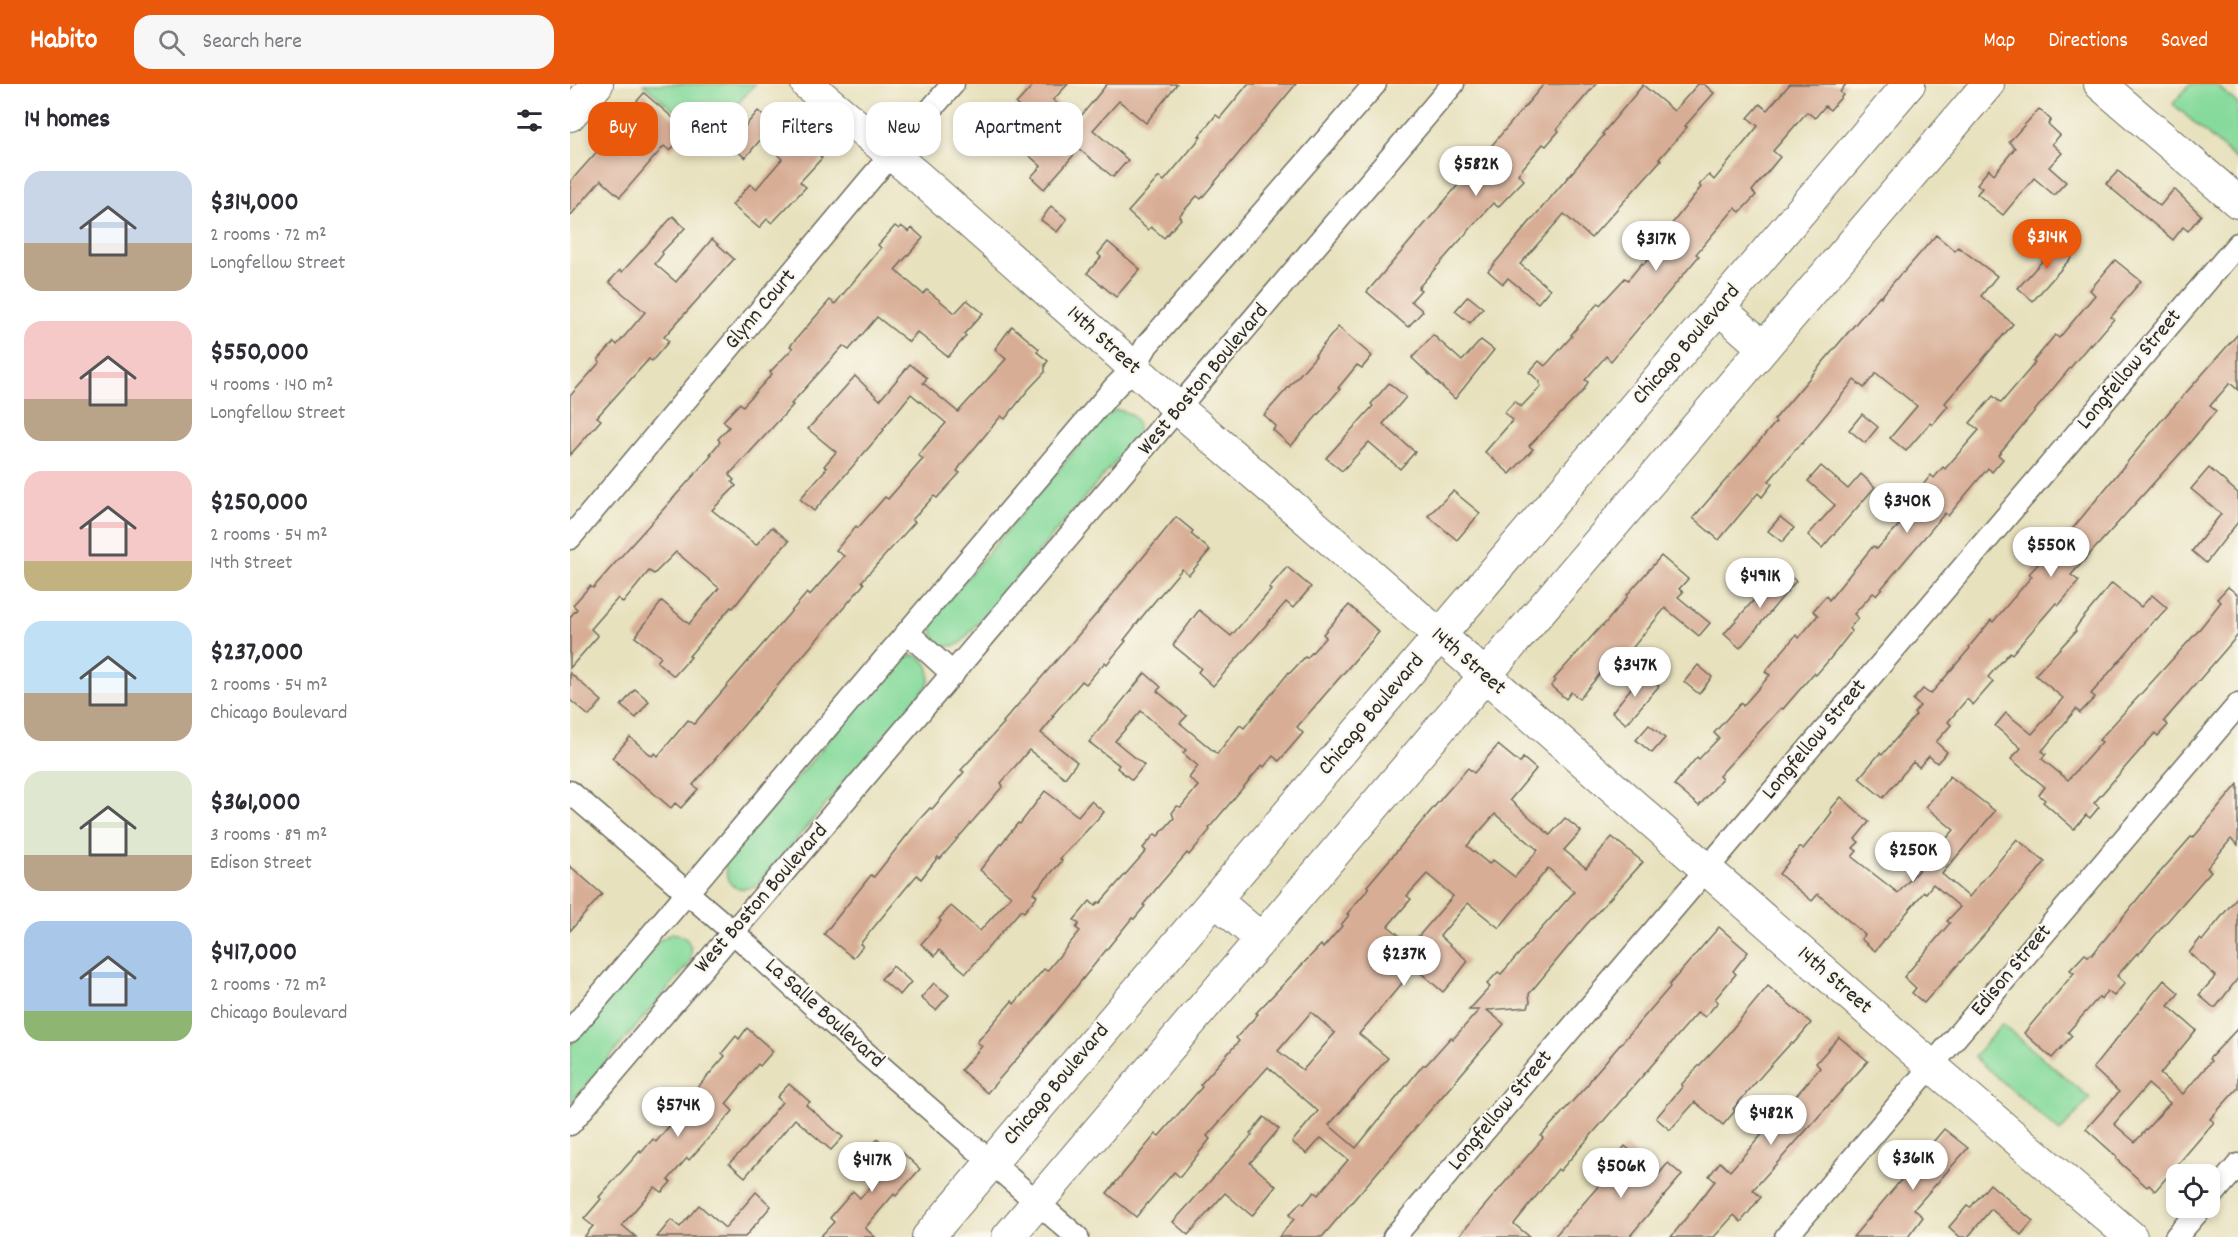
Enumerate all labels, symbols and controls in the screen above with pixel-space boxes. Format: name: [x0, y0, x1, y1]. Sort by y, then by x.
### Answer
search box: [134, 15, 554, 69]
text: Habito: [30, 22, 98, 62]
icon: search: [155, 26, 188, 59]
text: Search here: [203, 27, 302, 58]
text: Map: [1984, 27, 2015, 57]
text: Directions: [2048, 27, 2128, 57]
text: Saved: [2161, 27, 2208, 57]
text: 14 homes: [24, 102, 110, 139]
chip: Buy: [588, 102, 658, 156]
chip: Rent: [670, 102, 748, 156]
chip: Filters: [760, 102, 854, 156]
chip: New: [866, 102, 941, 156]
chip: Apartment: [953, 102, 1083, 156]
icon: filters: [513, 104, 546, 137]
pin: $582K: [1434, 146, 1518, 197]
text: $582K: [1453, 151, 1499, 179]
text: $314,000: [210, 185, 299, 222]
icon: home: [72, 195, 144, 267]
pin: $314K: [2005, 219, 2089, 270]
pin: $317K: [1614, 221, 1698, 272]
text: 2 rooms · 72 m²: [210, 222, 326, 250]
text: $314K: [2027, 224, 2067, 252]
text: $317K: [1636, 226, 1676, 254]
text: Longfellow Street: [210, 250, 345, 278]
street label: Glynn Court: [718, 263, 804, 357]
street label: Chicago Boulevard: [1626, 278, 1748, 412]
street label: West Boston Boulevard: [1131, 297, 1277, 463]
street label: 14th Street: [1059, 299, 1147, 383]
street label: Longfellow Street: [2070, 303, 2190, 437]
text: $550,000: [210, 335, 309, 372]
icon: home: [72, 345, 144, 417]
text: 4 rooms · 140 m²: [210, 372, 333, 400]
text: Longfellow Street: [210, 400, 345, 428]
pin: $340K: [1865, 483, 1949, 534]
text: $250,000: [210, 485, 308, 522]
text: $340K: [1883, 488, 1931, 516]
icon: home: [72, 495, 144, 567]
text: 2 rooms · 54 m²: [210, 522, 328, 550]
pin: $550K: [2009, 527, 2093, 578]
text: $550K: [2027, 532, 2075, 560]
text: 14th Street: [210, 550, 292, 578]
pin: $491K: [1718, 558, 1802, 609]
text: $491K: [1739, 563, 1781, 591]
street label: 14th Street: [1424, 621, 1512, 703]
text: $237,000: [210, 635, 304, 672]
icon: home: [72, 645, 144, 717]
street label: Chicago Boulevard: [1312, 647, 1432, 783]
pin: $347K: [1593, 647, 1677, 698]
text: $347K: [1613, 652, 1657, 680]
text: 2 rooms · 54 m²: [210, 672, 328, 700]
street label: Longfellow Street: [1755, 673, 1875, 807]
text: Chicago Boulevard: [210, 700, 347, 728]
text: $361,000: [210, 785, 301, 822]
icon: home: [72, 795, 144, 867]
street label: West Boston Boulevard: [688, 817, 836, 981]
text: 3 rooms · 89 m²: [210, 822, 327, 850]
pin: $250K: [1871, 832, 1955, 883]
text: $250K: [1889, 837, 1937, 865]
text: Edison Street: [210, 850, 312, 878]
street label: Edison Street: [1964, 918, 2060, 1024]
text: $417,000: [210, 935, 297, 972]
pin: $237K: [1362, 936, 1446, 987]
street label: 14th Street: [1790, 940, 1878, 1022]
text: $237K: [1382, 941, 1426, 969]
icon: home: [72, 945, 144, 1017]
street label: La Salle Boulevard: [757, 952, 891, 1076]
text: 2 rooms · 72 m²: [210, 972, 326, 1000]
text: Chicago Boulevard: [210, 1000, 347, 1028]
street label: Chicago Boulevard: [997, 1017, 1117, 1153]
street label: Longfellow Street: [1441, 1044, 1561, 1178]
pin: $574K: [636, 1087, 720, 1138]
text: $574K: [656, 1092, 700, 1120]
pin: $482K: [1729, 1095, 1813, 1146]
text: $482K: [1749, 1100, 1793, 1128]
pin: $361K: [1871, 1140, 1955, 1191]
pin: $417K: [830, 1142, 914, 1193]
text: $361K: [1892, 1145, 1934, 1173]
text: $417K: [852, 1147, 892, 1175]
pin: $506K: [1579, 1148, 1663, 1199]
text: $506K: [1596, 1153, 1646, 1181]
map controls: [2166, 1164, 2220, 1218]
button: locate: [2166, 1164, 2220, 1218]

